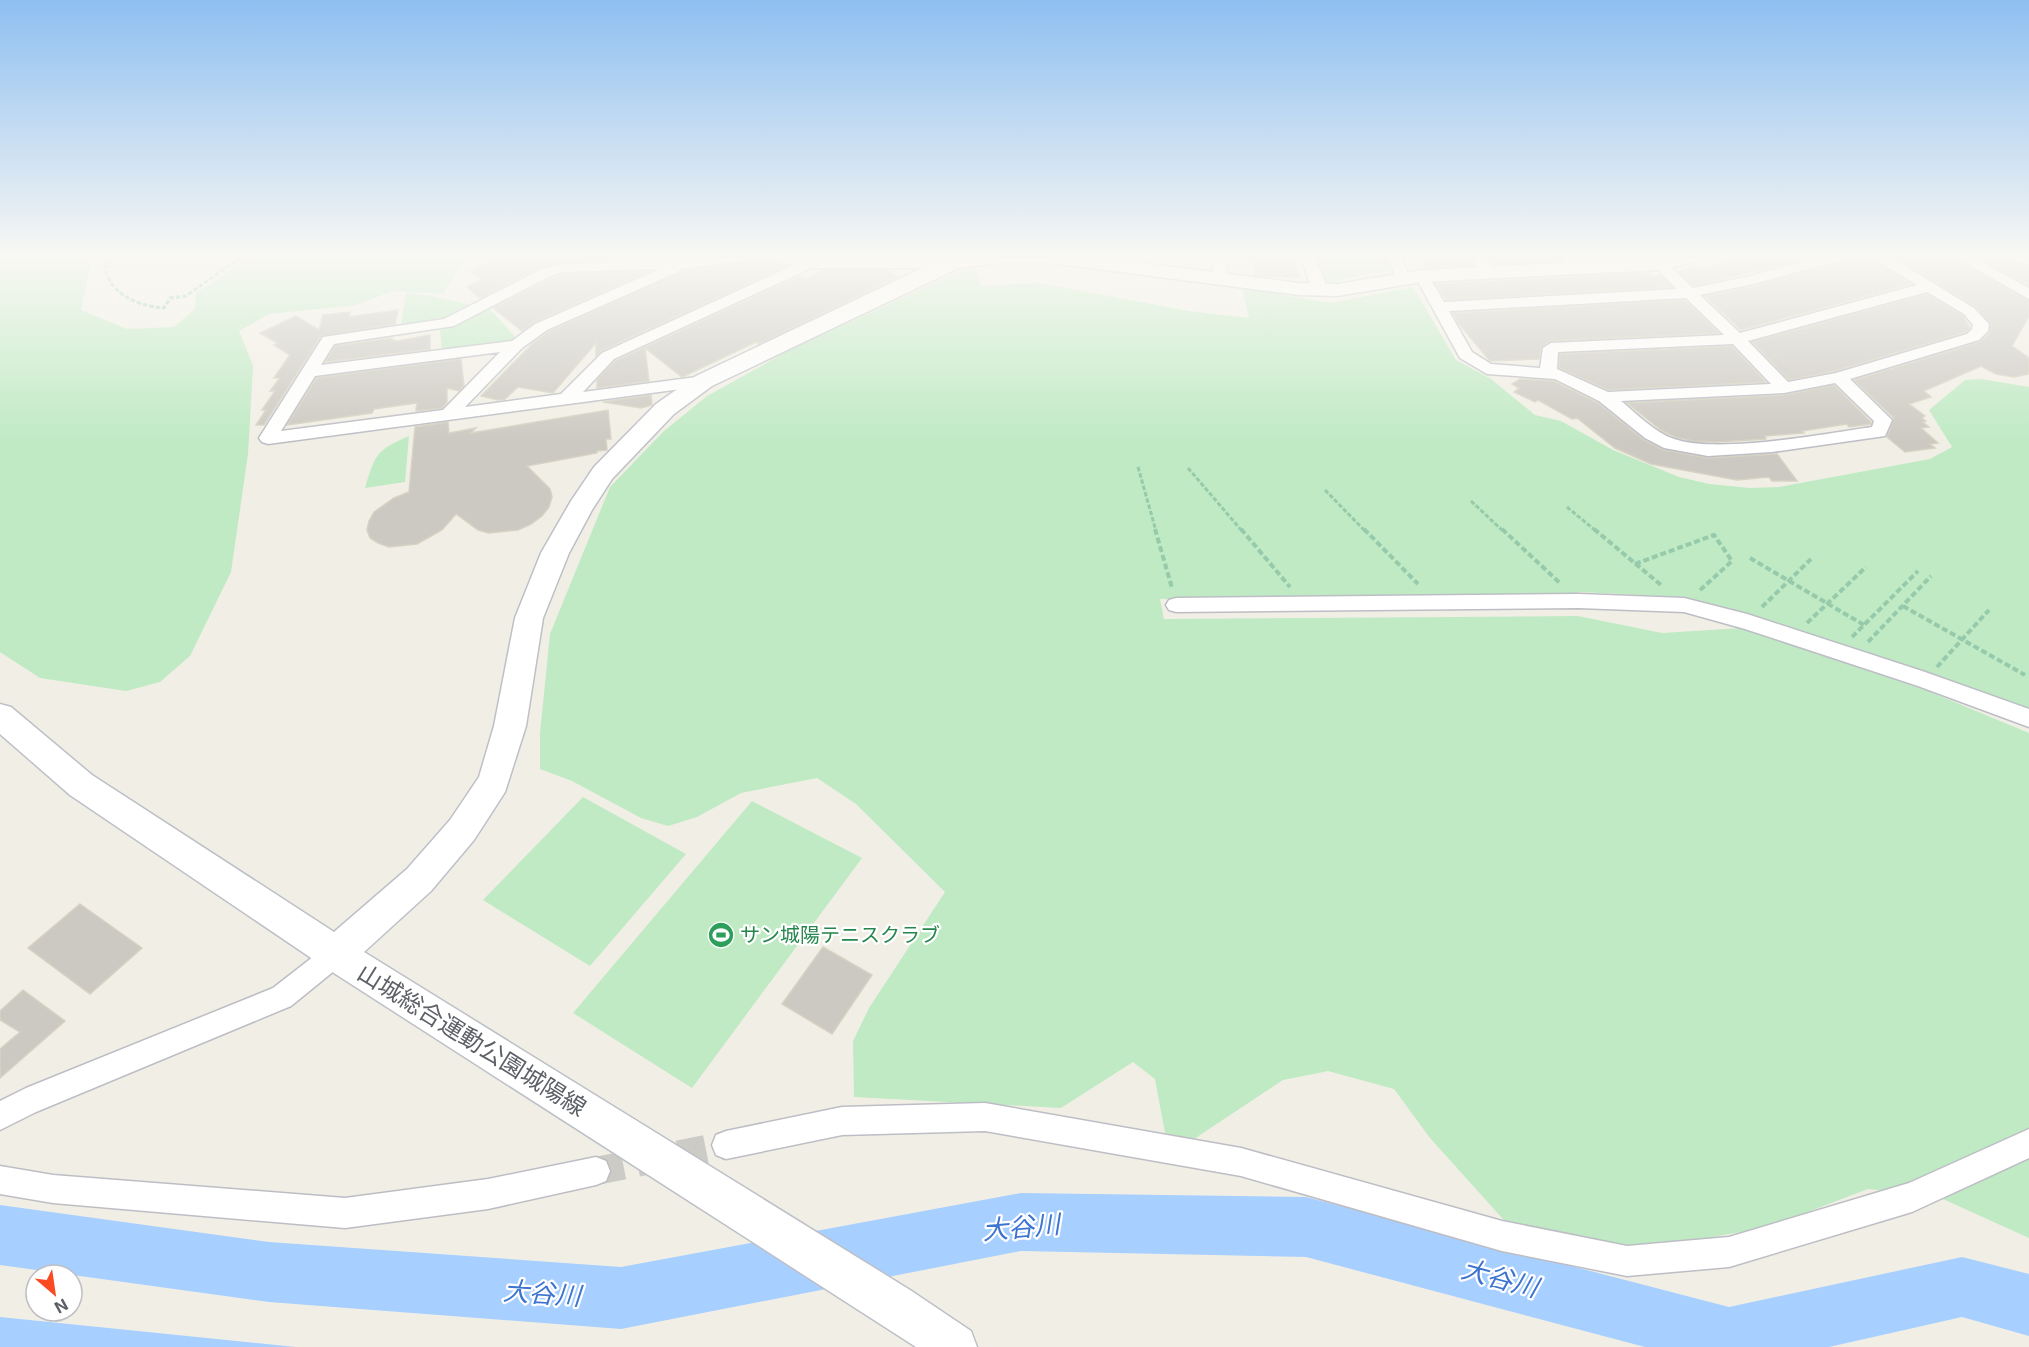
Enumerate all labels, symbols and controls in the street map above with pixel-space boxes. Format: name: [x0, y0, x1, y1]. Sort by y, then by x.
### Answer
sports icon: サン城陽テニスクラブ: [706, 920, 736, 950]
place label: サン城陽テニスクラブ: [740, 923, 940, 947]
street label: 山城総合運動公園城陽線: [352, 958, 592, 1122]
water label: 大谷川: [981, 1208, 1064, 1246]
water label: 大谷川: [1458, 1253, 1545, 1304]
north arrow: [24, 1263, 84, 1323]
water label: 大谷川: [502, 1275, 585, 1311]
text: N: [51, 1294, 71, 1318]

